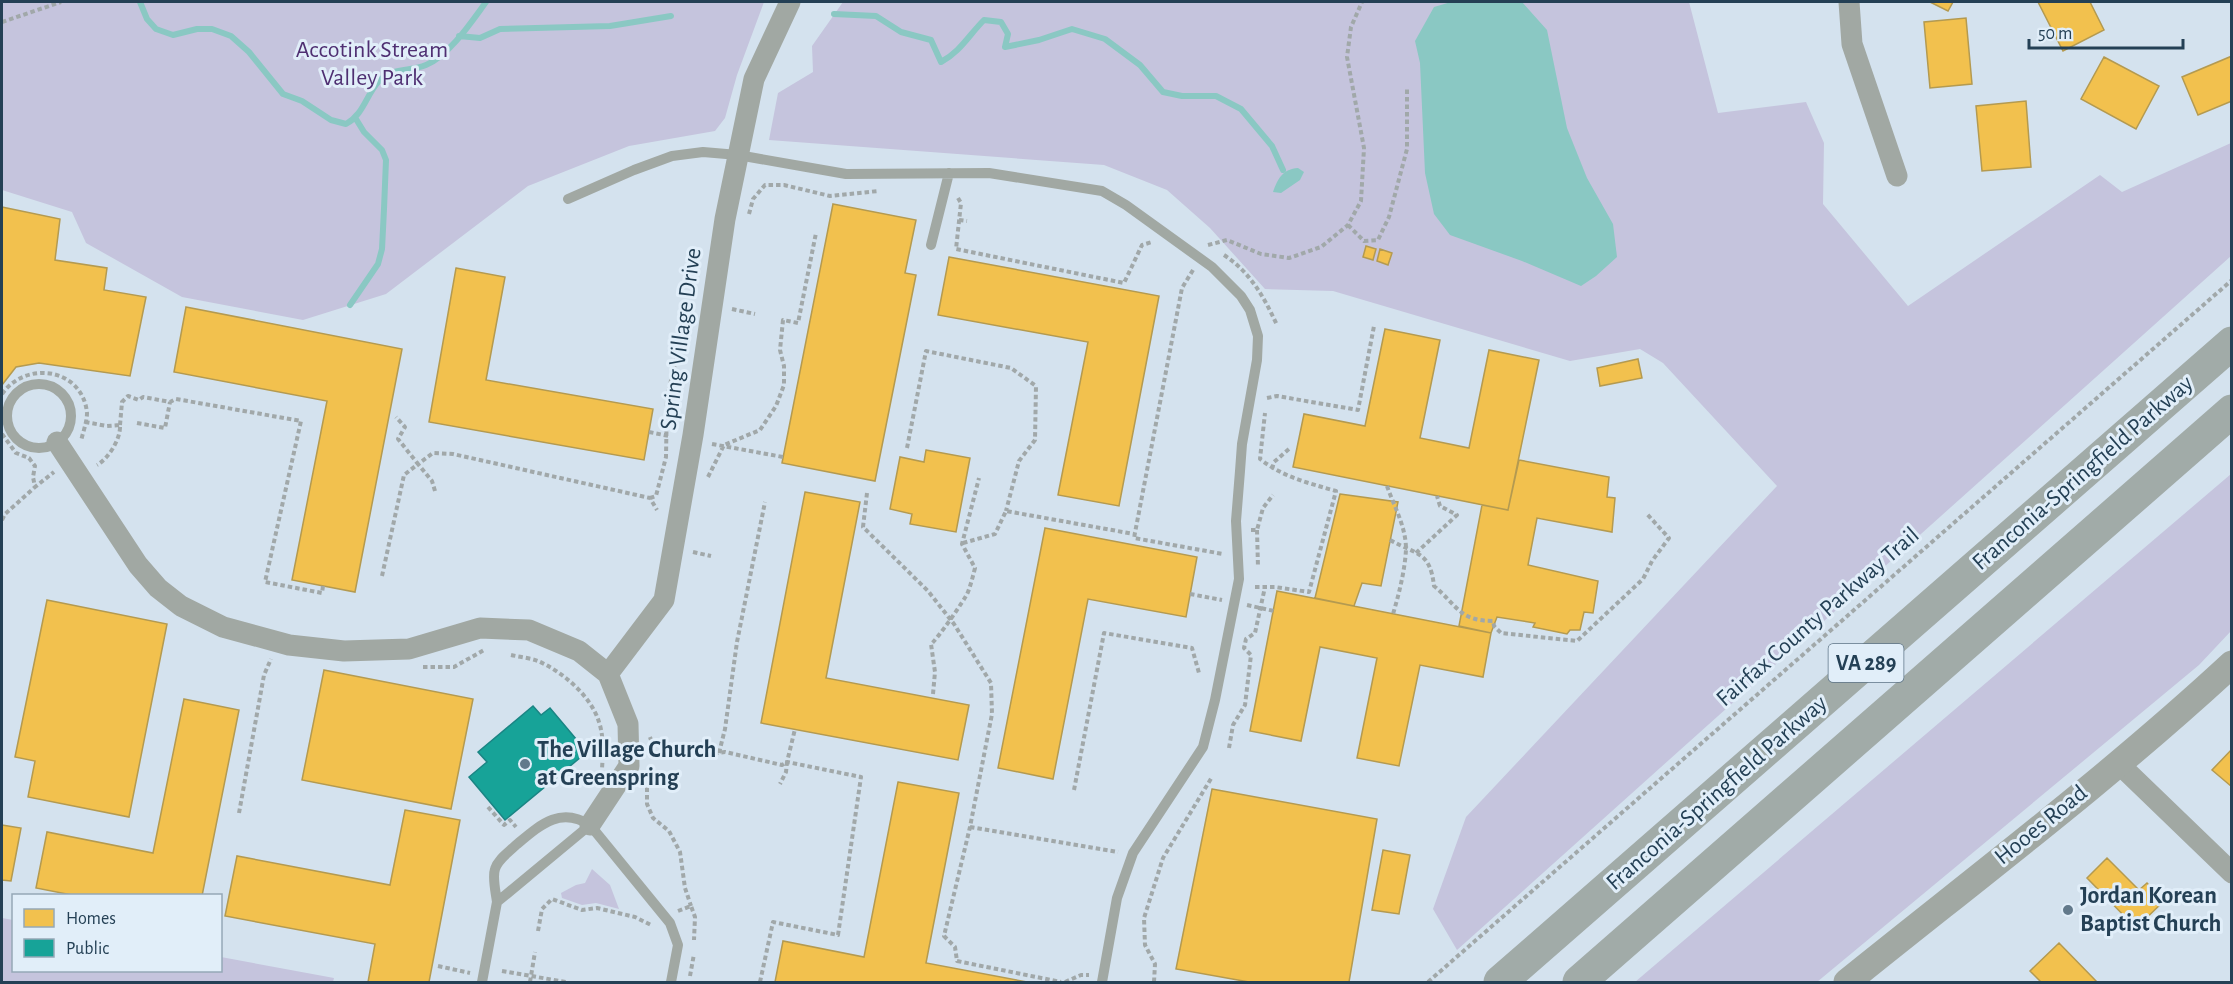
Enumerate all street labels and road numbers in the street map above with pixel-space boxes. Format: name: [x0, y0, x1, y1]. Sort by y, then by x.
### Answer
street label: Spring Village Drive: [656, 246, 706, 432]
street label: Franconia-Springfield Parkway: [1968, 371, 2198, 575]
street label: Fairfax County Parkway Trail: [1712, 523, 1924, 711]
road number: VA 289: [1828, 644, 1904, 682]
street label: Franconia-Springfield Parkway: [1602, 691, 1832, 895]
street label: Hooes Road: [1990, 781, 2092, 869]

